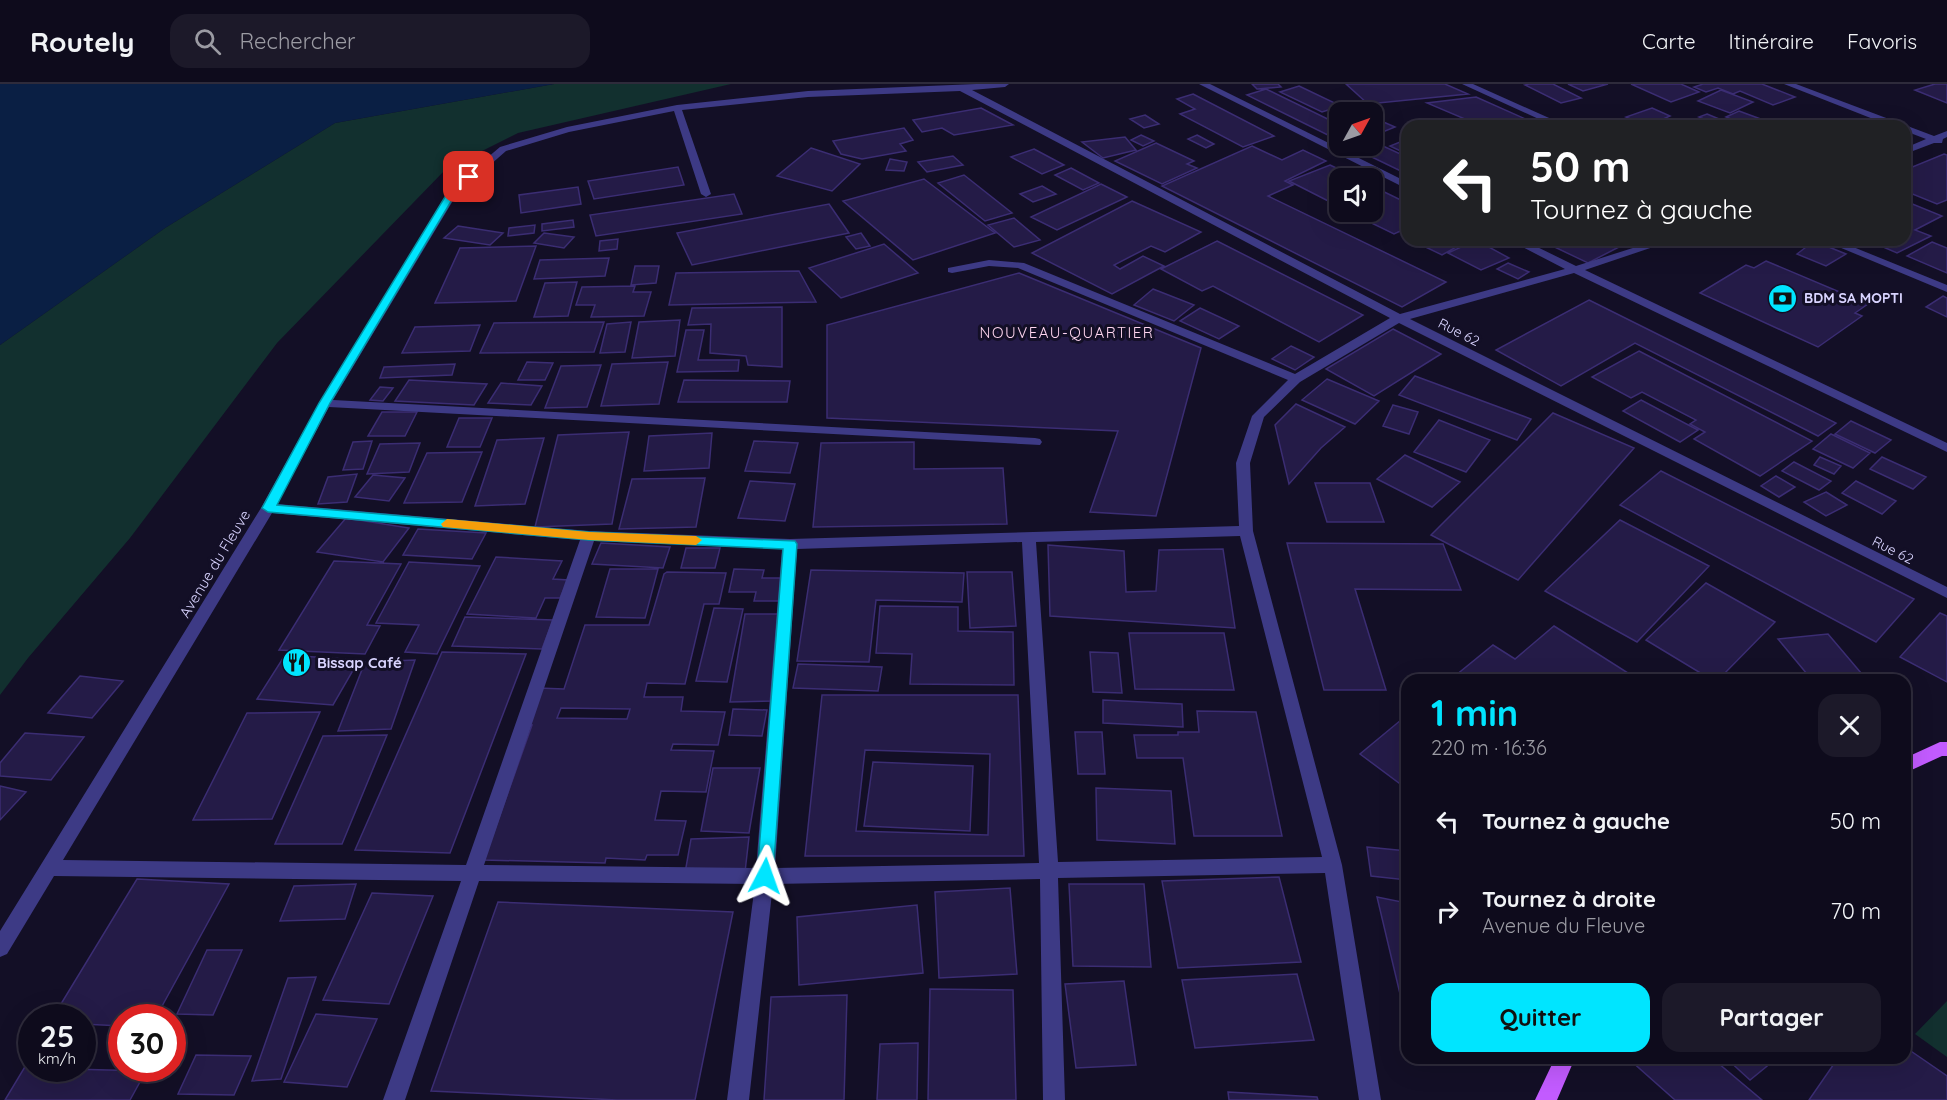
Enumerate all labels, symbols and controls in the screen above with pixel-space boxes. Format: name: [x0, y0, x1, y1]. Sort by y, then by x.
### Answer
search box: [170, 14, 590, 68]
text: Routely: [30, 24, 134, 59]
icon: search: [191, 25, 224, 58]
text: Rechercher: [239, 27, 356, 55]
text: Carte: [1642, 28, 1696, 54]
text: Itinéraire: [1729, 28, 1814, 54]
text: Favoris: [1847, 28, 1917, 54]
north arrow: [1329, 102, 1383, 156]
map controls: [1329, 102, 1383, 222]
text: 50 m: [1530, 140, 1630, 193]
icon: left: [1431, 144, 1509, 222]
pin: [443, 151, 494, 202]
icon: arrive: [452, 160, 485, 193]
button: sound: [1329, 168, 1383, 222]
text: Tournez à gauche: [1530, 192, 1753, 226]
bank icon: BDM SA MOPTI: [1767, 282, 1799, 314]
place label: BDM SA MOPTI: [1804, 289, 1903, 307]
street label: Rue 62: [1435, 314, 1483, 350]
district label: NOUVEAU-QUARTIER: [980, 323, 1154, 342]
street label: Avenue du Fleuve: [175, 506, 254, 621]
street label: Rue 62: [1869, 532, 1917, 568]
restaurant icon: Bissap Café: [280, 647, 312, 679]
place label: Bissap Café: [317, 653, 402, 672]
text: 1 min: [1431, 690, 1518, 735]
button: close: [1818, 694, 1881, 757]
text: 220 m · 16:36: [1431, 735, 1547, 760]
icon: left: [1431, 805, 1464, 838]
text: Tournez à gauche: [1482, 807, 1670, 835]
text: 50 m: [1830, 807, 1881, 835]
position arrow: [733, 844, 797, 908]
text: Tournez à droite: [1482, 885, 1656, 913]
icon: right: [1431, 895, 1464, 928]
text: 70 m: [1831, 897, 1881, 925]
text: Avenue du Fleuve: [1482, 913, 1645, 938]
button: Quitter: [1431, 983, 1650, 1052]
button: Partager: [1662, 983, 1881, 1052]
speed limit sign: 30: [108, 1004, 186, 1082]
text: 25: [40, 1017, 74, 1055]
text: km/h: [38, 1049, 76, 1068]

